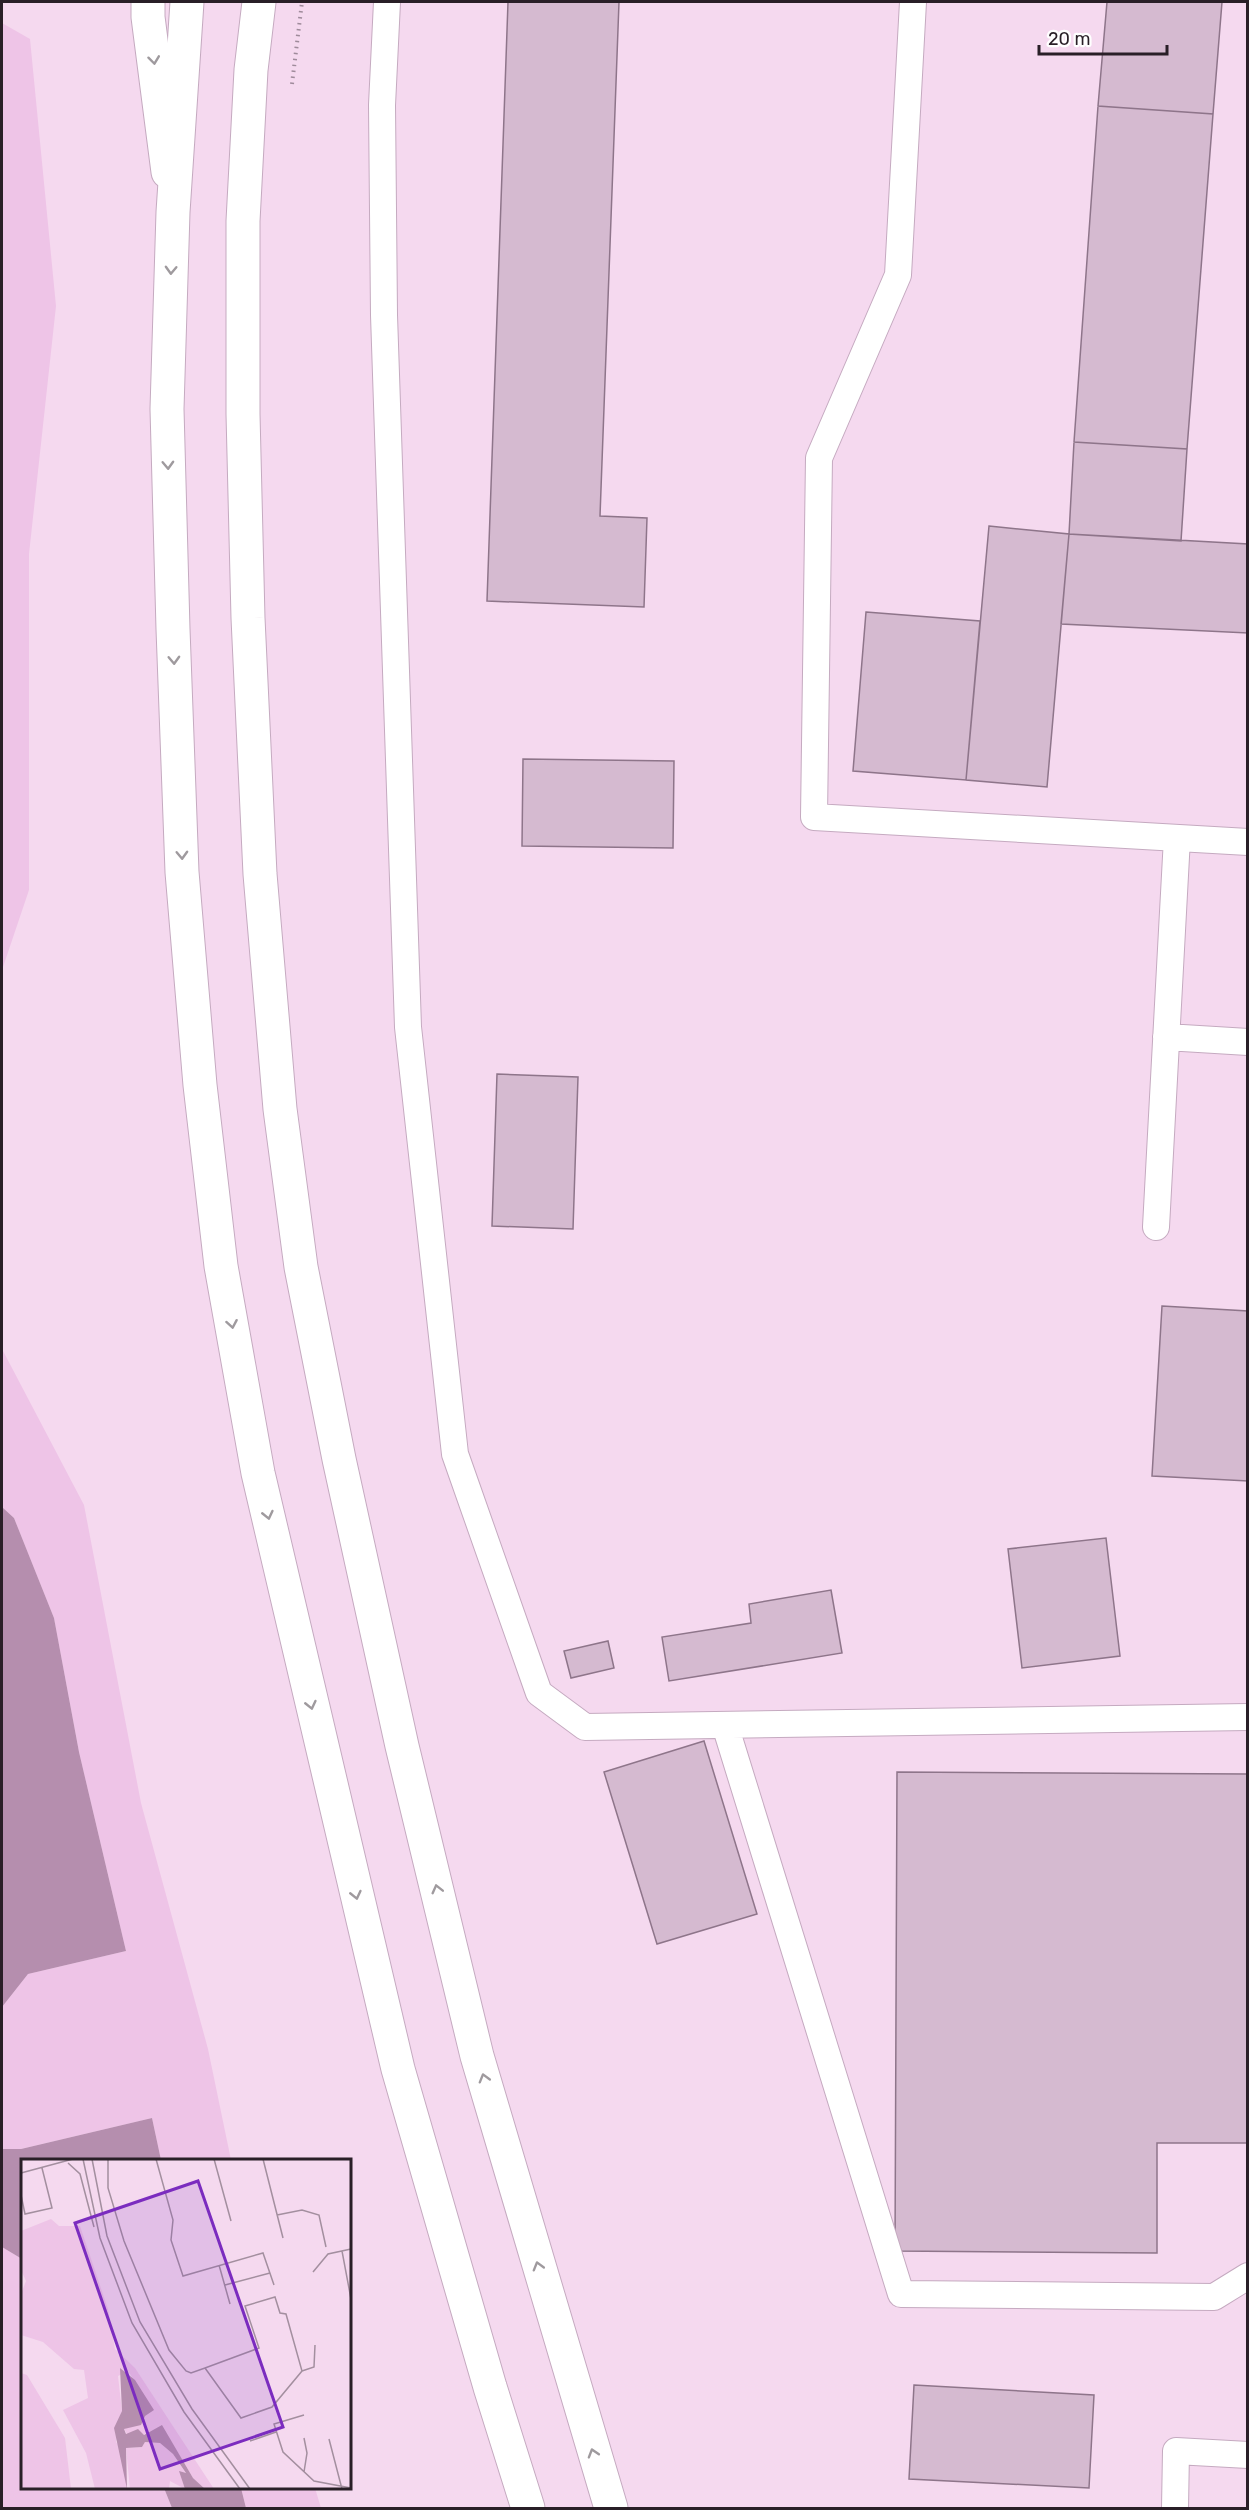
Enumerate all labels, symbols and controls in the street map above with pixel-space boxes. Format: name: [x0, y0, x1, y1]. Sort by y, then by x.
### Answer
scale bar: [1039, 18, 1166, 56]
text: 20 m: [1048, 28, 1090, 50]
one-way arrow: [147, 55, 159, 64]
one-way arrow: [165, 266, 177, 275]
one-way arrow: [162, 461, 175, 470]
one-way arrow: [168, 656, 181, 665]
one-way arrow: [175, 851, 188, 860]
one-way arrow: [225, 1318, 238, 1328]
one-way arrow: [261, 1510, 274, 1520]
one-way arrow: [304, 1700, 317, 1710]
one-way arrow: [431, 1884, 444, 1894]
one-way arrow: [349, 1890, 362, 1900]
one-way arrow: [479, 2073, 491, 2084]
inset map: [21, 2159, 351, 2489]
one-way arrow: [533, 2261, 545, 2272]
one-way arrow: [588, 2448, 601, 2459]

